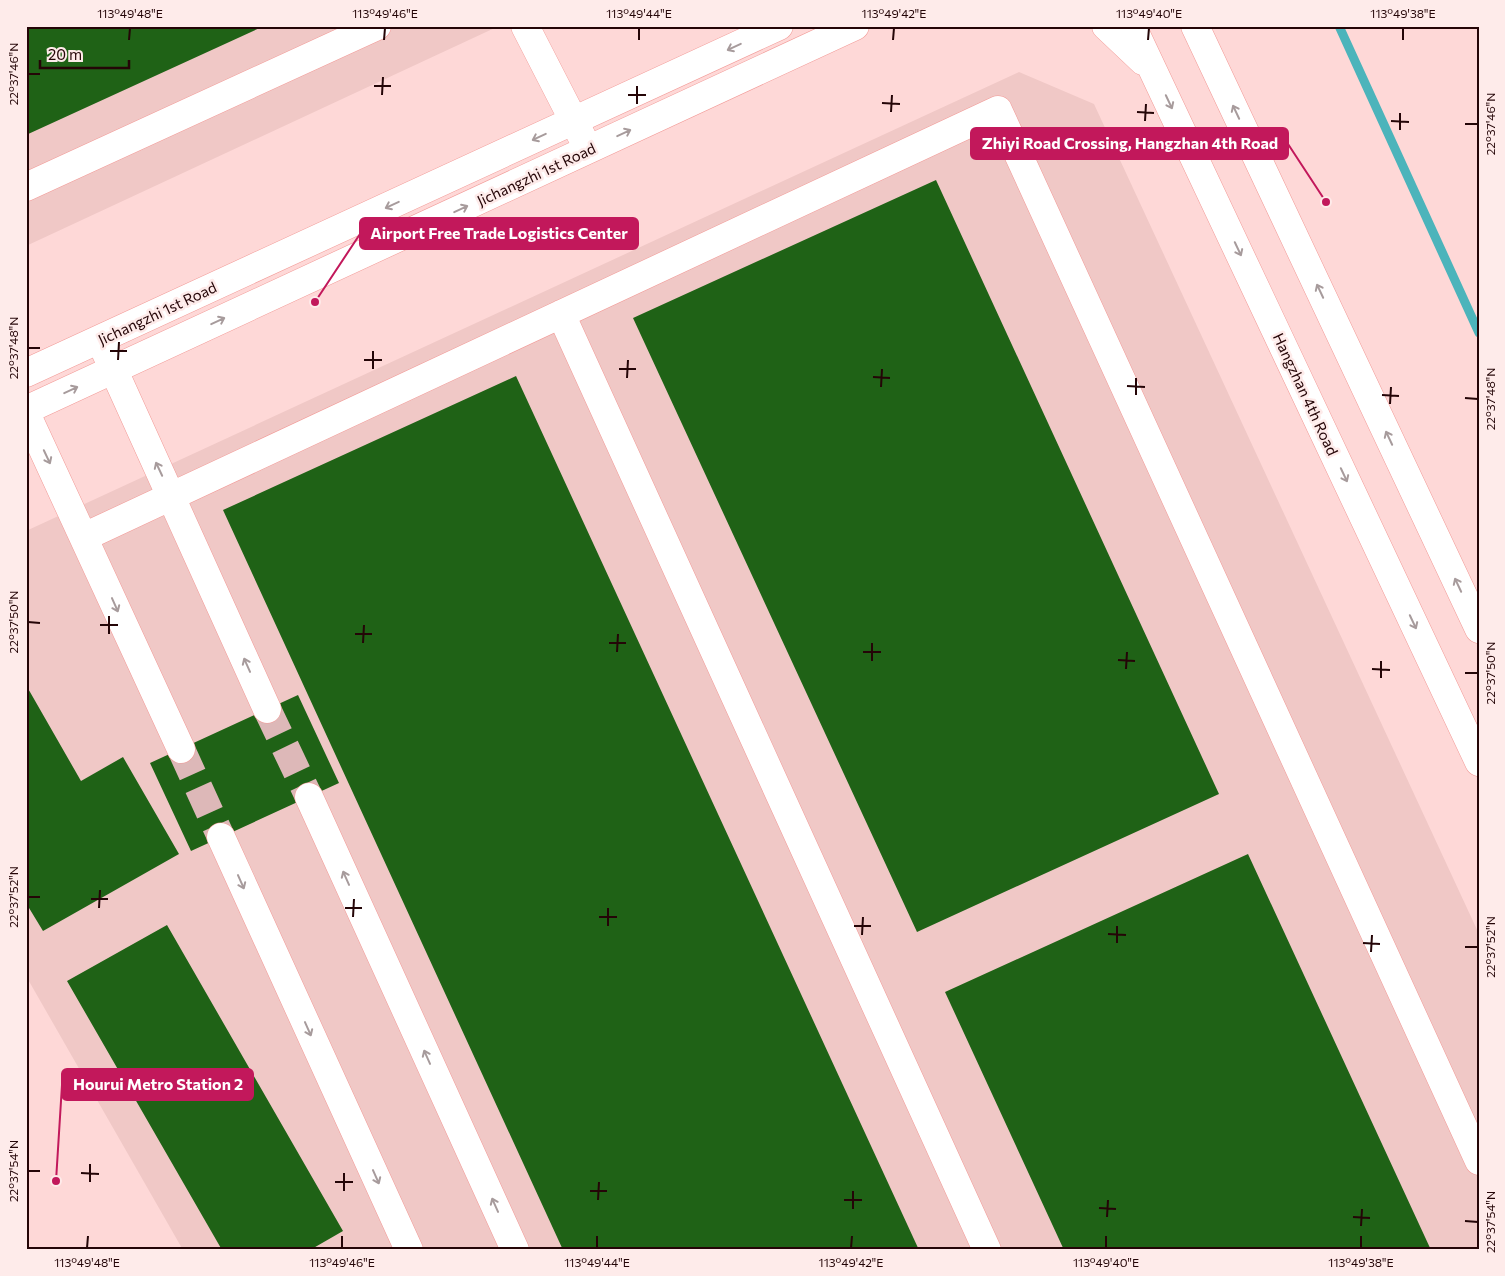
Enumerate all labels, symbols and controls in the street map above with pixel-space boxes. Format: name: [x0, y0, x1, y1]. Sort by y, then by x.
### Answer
text: 113°49'48"E: [97, 6, 163, 20]
text: 113°49'46"E: [352, 6, 418, 20]
text: 113°49'44"E: [606, 6, 672, 20]
text: 113°49'42"E: [862, 6, 926, 20]
text: 113°49'40"E: [1116, 6, 1182, 20]
text: 113°49'38"E: [1370, 6, 1436, 20]
scale bar: [40, 38, 129, 70]
one-way arrow: [727, 42, 742, 52]
text: 22°37'46"N: [6, 43, 20, 105]
text: 20 m: [48, 45, 82, 63]
text: 22°37'46"N: [1483, 93, 1497, 155]
one-way arrow: [1164, 94, 1174, 109]
one-way arrow: [1230, 105, 1240, 120]
one-way arrow: [616, 128, 631, 137]
callout: Zhiyi Road Crossing, Hangzhan 4th Road: [971, 128, 1288, 159]
one-way arrow: [532, 132, 547, 142]
text: Zhiyi Road Crossing, Hangzhan 4th Road: [982, 133, 1278, 152]
street label: Jichangzhi 1st Road: [474, 139, 598, 209]
one-way arrow: [385, 200, 400, 210]
one-way arrow: [453, 204, 468, 213]
callout: Airport Free Trade Logistics Center: [360, 218, 638, 249]
text: Airport Free Trade Logistics Center: [370, 223, 628, 242]
one-way arrow: [1233, 241, 1243, 256]
street label: Jichangzhi 1st Road: [95, 278, 219, 348]
one-way arrow: [1314, 284, 1324, 299]
one-way arrow: [210, 316, 225, 326]
text: 22°37'48"N: [6, 317, 20, 379]
street label: Hangzhan 4th Road: [1270, 330, 1342, 458]
text: 22°37'48"N: [1483, 368, 1497, 430]
one-way arrow: [63, 384, 78, 394]
one-way arrow: [1384, 431, 1393, 446]
one-way arrow: [43, 449, 52, 464]
one-way arrow: [154, 462, 163, 477]
one-way arrow: [1340, 467, 1349, 482]
one-way arrow: [1453, 578, 1462, 593]
text: 22°37'50"N: [6, 591, 20, 653]
one-way arrow: [110, 597, 120, 612]
one-way arrow: [1409, 614, 1418, 629]
text: 22°37'50"N: [1483, 642, 1497, 704]
one-way arrow: [242, 658, 251, 673]
text: 22°37'52"N: [6, 866, 20, 928]
one-way arrow: [340, 871, 350, 886]
one-way arrow: [237, 874, 246, 889]
text: 22°37'52"N: [1483, 916, 1497, 978]
one-way arrow: [304, 1021, 314, 1036]
one-way arrow: [422, 1050, 432, 1065]
callout: Hourui Metro Station 2: [62, 1069, 253, 1100]
text: Hourui Metro Station 2: [73, 1074, 243, 1093]
text: 22°37'54"N: [6, 1140, 20, 1202]
one-way arrow: [371, 1169, 381, 1184]
text: 22°37'54"N: [1483, 1191, 1497, 1253]
one-way arrow: [489, 1198, 499, 1213]
text: 113°49'48"E: [54, 1255, 120, 1269]
text: 113°49'46"E: [309, 1255, 375, 1269]
text: 113°49'44"E: [564, 1255, 630, 1269]
text: 113°49'42"E: [819, 1255, 883, 1269]
text: 113°49'40"E: [1073, 1255, 1139, 1269]
text: 113°49'38"E: [1328, 1255, 1394, 1269]

